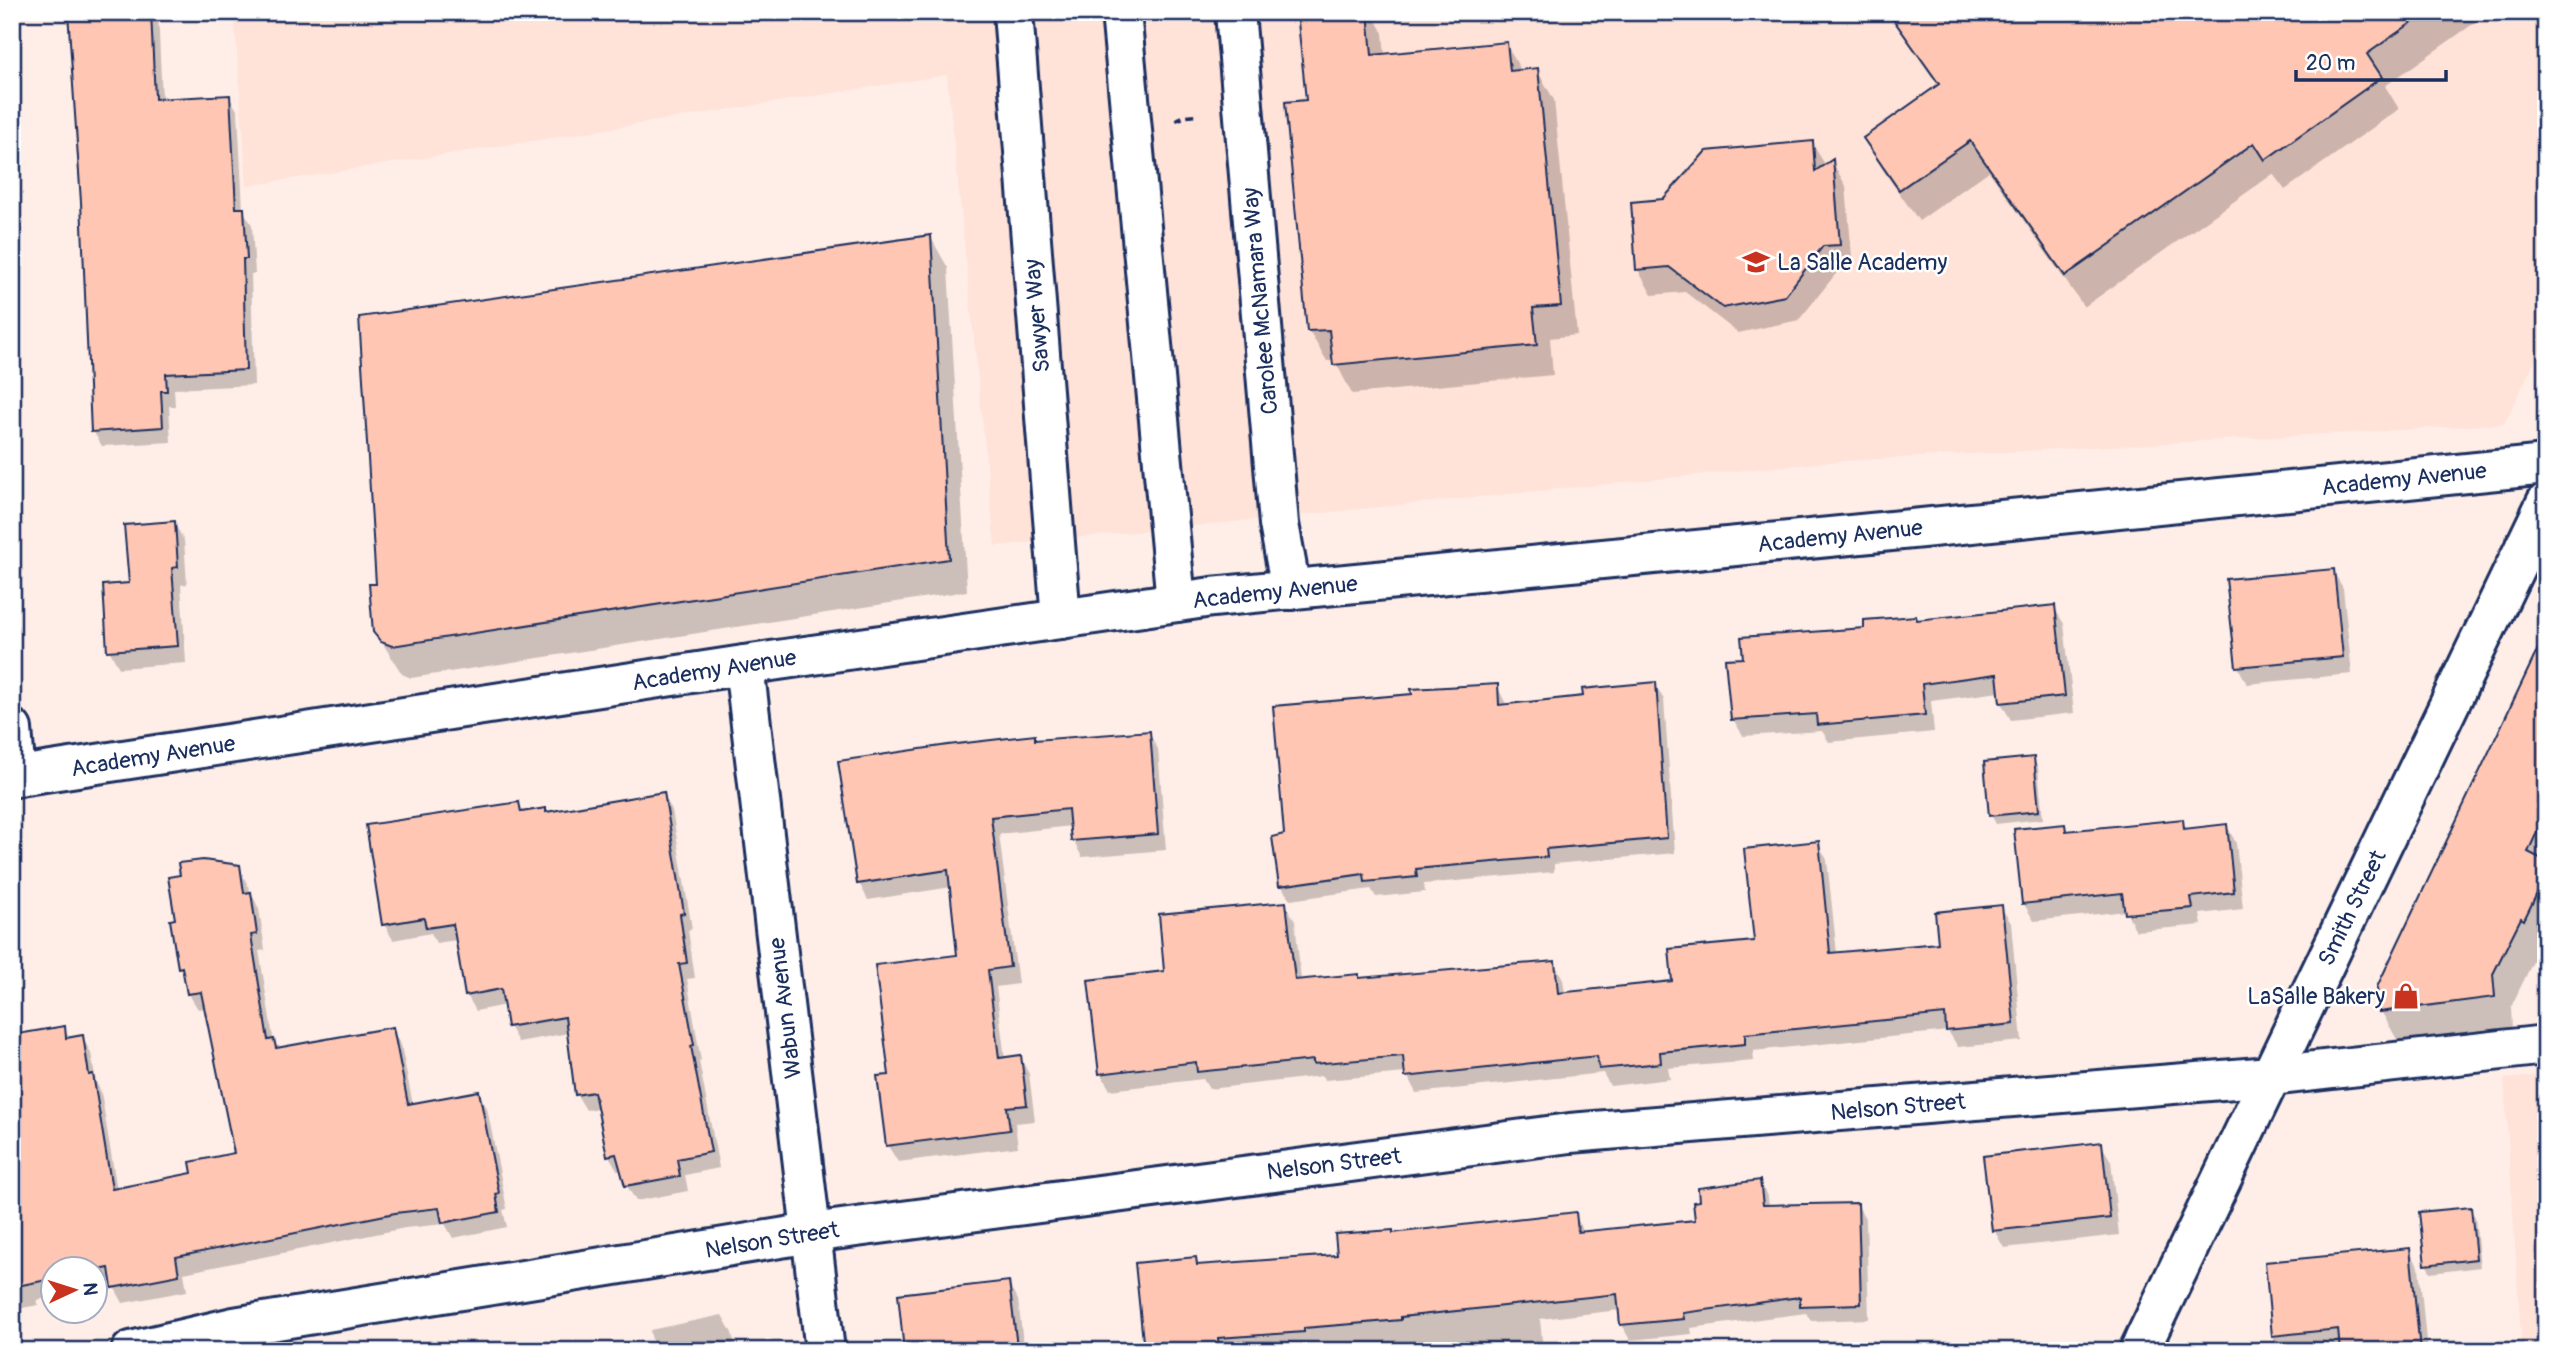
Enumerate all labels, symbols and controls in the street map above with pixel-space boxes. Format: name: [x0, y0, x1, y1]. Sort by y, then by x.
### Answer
scale bar: [2296, 38, 2446, 82]
text: 20 m: [2306, 50, 2355, 77]
street label: Carolee McNamara Way: [1236, 186, 1284, 416]
school or university icon: La Salle Academy: [1741, 247, 1771, 277]
place label: La Salle Academy: [1777, 248, 1947, 277]
street label: Sawyer Way: [1018, 258, 1056, 374]
street label: Academy Avenue: [2320, 456, 2489, 502]
street label: Academy Avenue: [1756, 513, 1925, 559]
street label: Academy Avenue: [1191, 569, 1360, 615]
street label: Academy Avenue: [630, 643, 799, 697]
street label: Academy Avenue: [69, 729, 238, 783]
street label: Smith Street: [2311, 845, 2393, 971]
street label: Wabun Avenue: [762, 935, 808, 1080]
shop icon: LaSalle Bakery: [2391, 981, 2421, 1011]
place label: LaSalle Bakery: [2247, 982, 2385, 1011]
street label: Nelson Street: [1829, 1087, 1967, 1127]
street label: Nelson Street: [1265, 1141, 1404, 1187]
street label: Nelson Street: [703, 1215, 842, 1265]
north arrow: [38, 1254, 108, 1324]
text: N: [78, 1282, 102, 1296]

